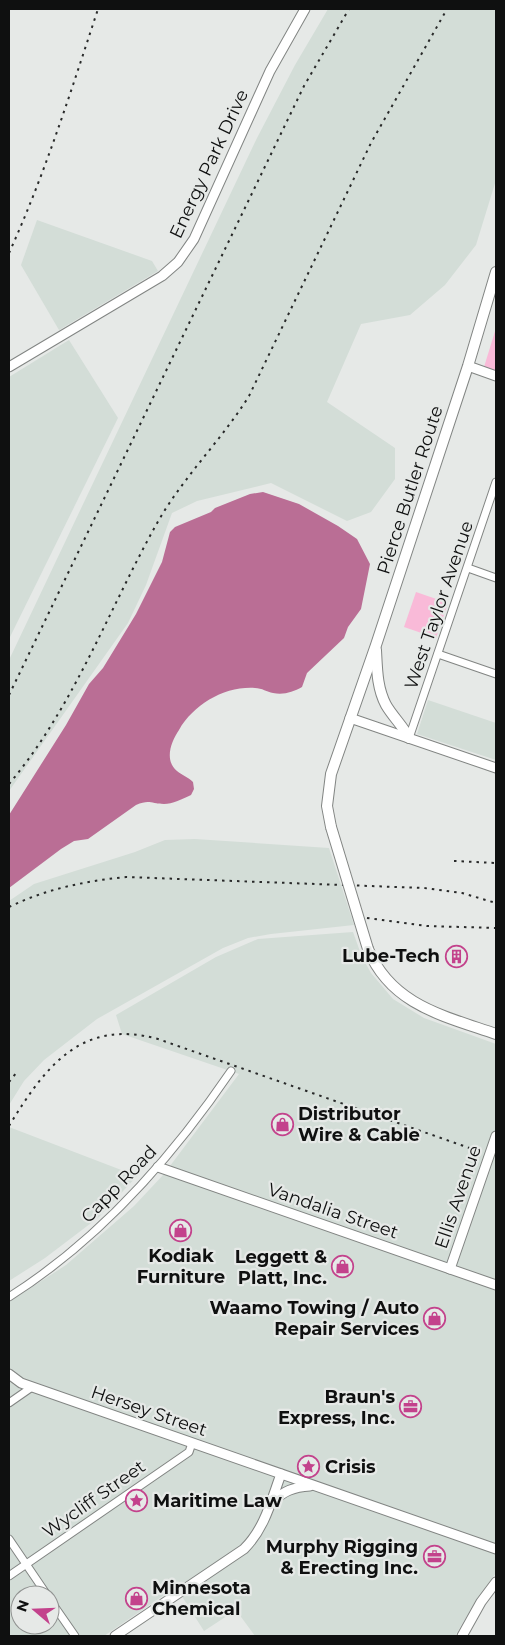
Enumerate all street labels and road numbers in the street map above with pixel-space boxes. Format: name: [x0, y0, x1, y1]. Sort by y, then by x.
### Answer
street label: Energy Park Drive: [165, 86, 253, 242]
street label: Pierce Butler Route: [372, 403, 448, 577]
street label: West Taylor Avenue: [400, 518, 478, 692]
street label: Capp Road: [77, 1141, 161, 1227]
street label: Ellis Avenue: [430, 1142, 486, 1252]
street label: Vandalia Street: [265, 1178, 401, 1244]
street label: Hersey Street: [88, 1381, 210, 1441]
street label: Wycliff Street: [38, 1455, 150, 1543]

